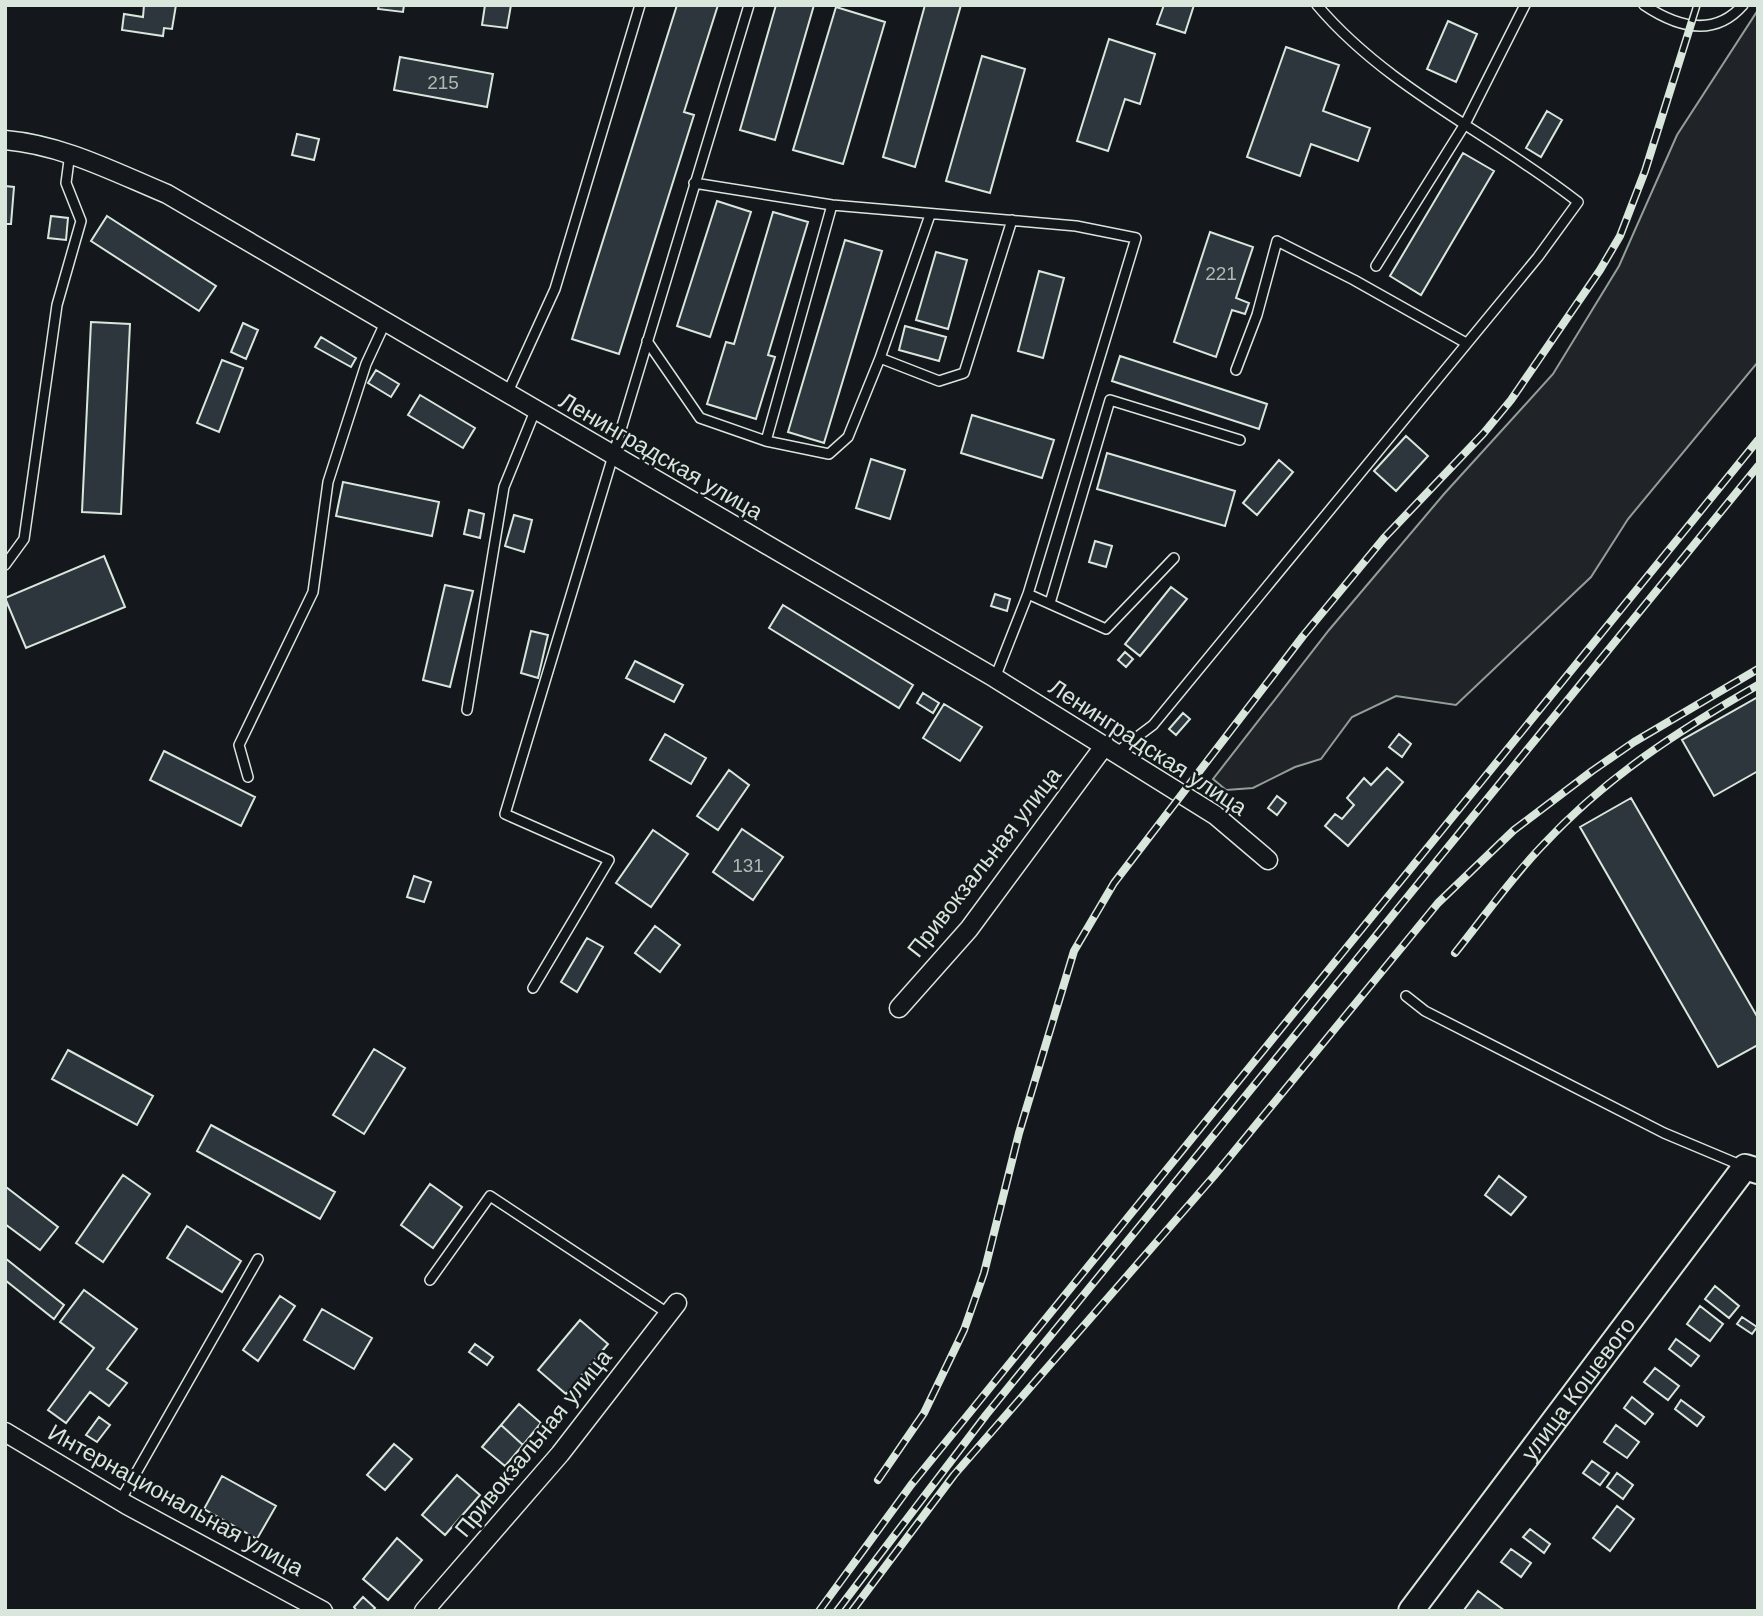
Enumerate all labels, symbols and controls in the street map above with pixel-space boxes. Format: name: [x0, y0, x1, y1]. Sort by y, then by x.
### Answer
house number: 215: [427, 72, 459, 93]
house number: 221: [1205, 263, 1237, 284]
street label: Ленинградская улица: [555, 387, 767, 525]
street label: Ленинградская улица: [1044, 673, 1252, 821]
street label: Привокзальная улица: [902, 762, 1066, 962]
house number: 131: [732, 855, 764, 876]
street label: улица Кошевого: [1516, 1312, 1640, 1466]
street label: Привокзальная улица: [449, 1344, 617, 1542]
street label: Интернациональная улица: [44, 1419, 308, 1581]

